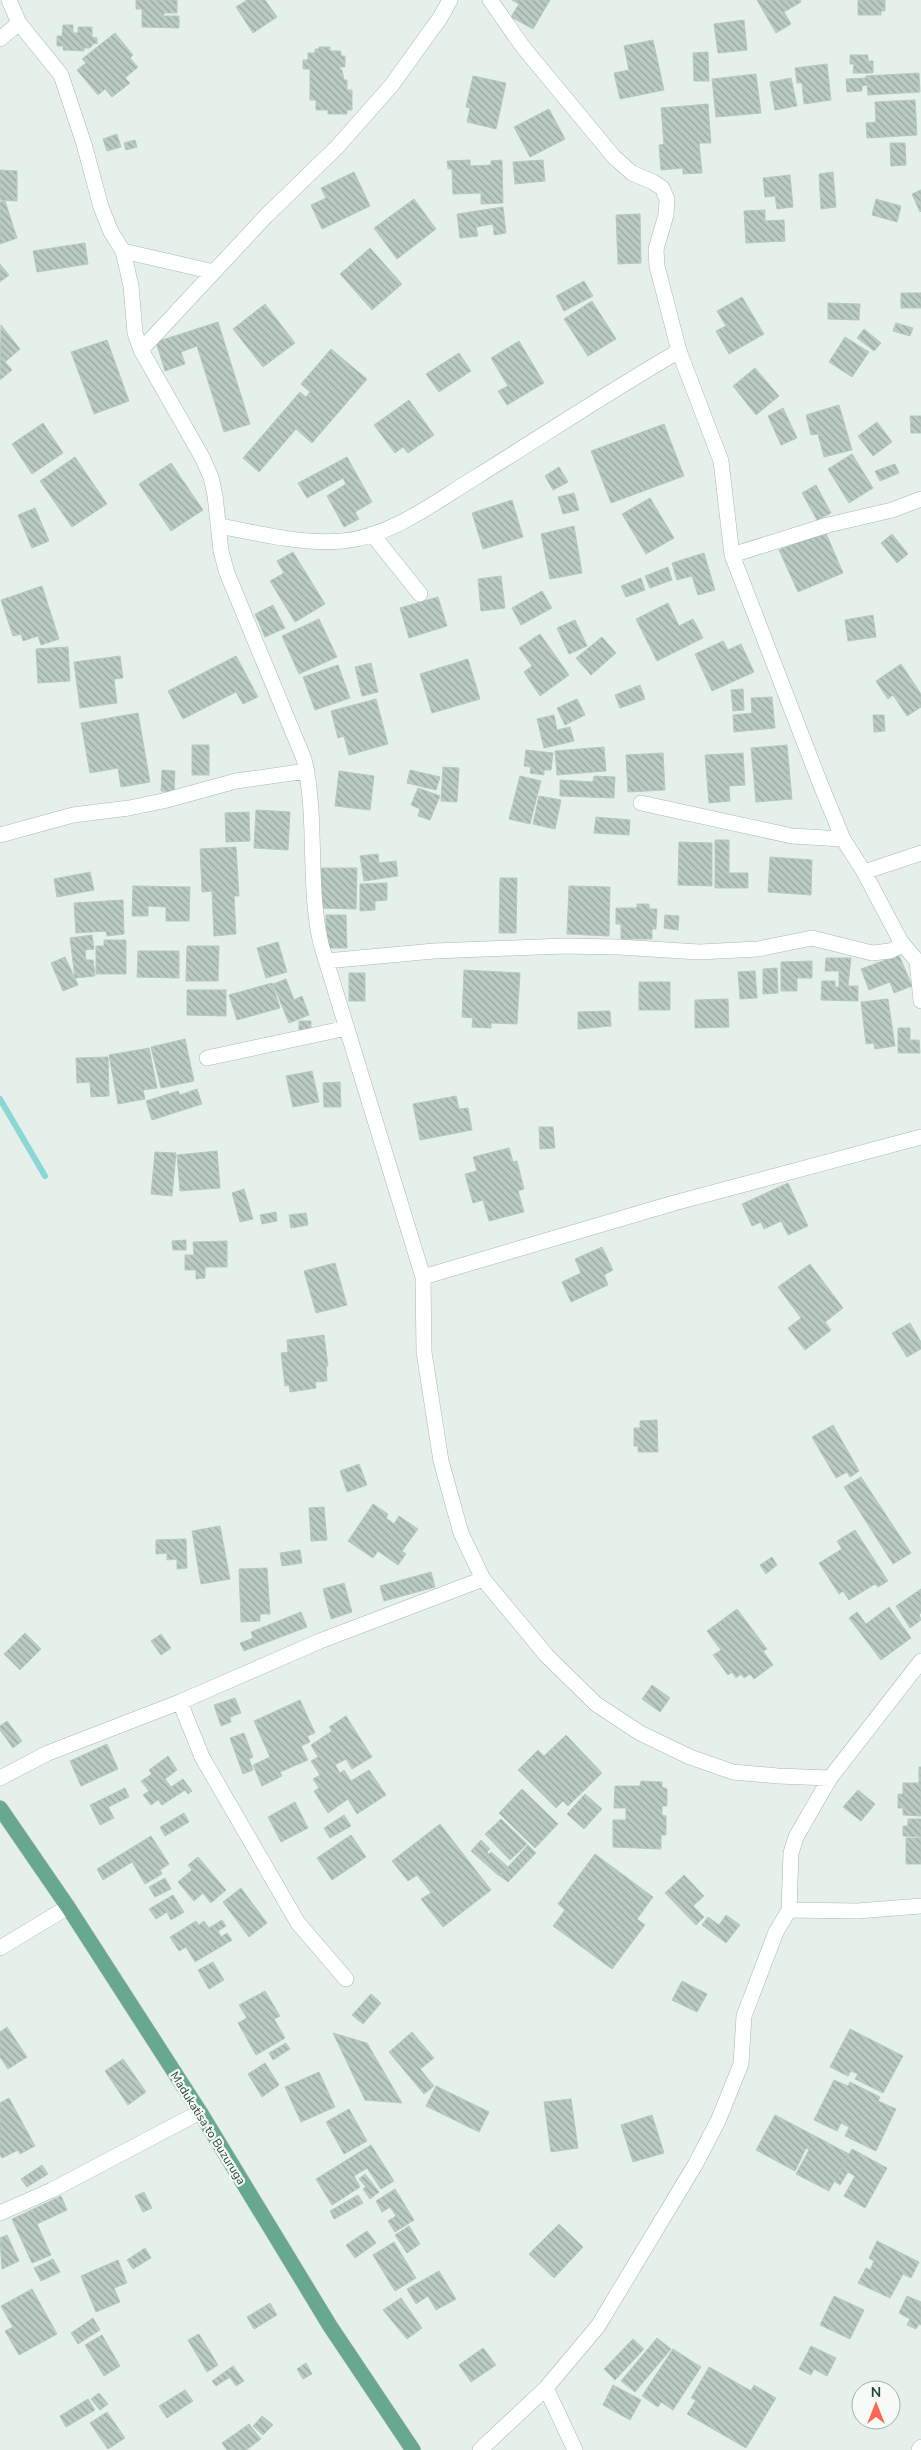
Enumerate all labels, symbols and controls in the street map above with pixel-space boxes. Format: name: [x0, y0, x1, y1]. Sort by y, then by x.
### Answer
street label: Madukatisa to Buzuruga: [167, 2069, 249, 2187]
north arrow: [851, 2380, 901, 2430]
text: N: [871, 2383, 881, 2402]

